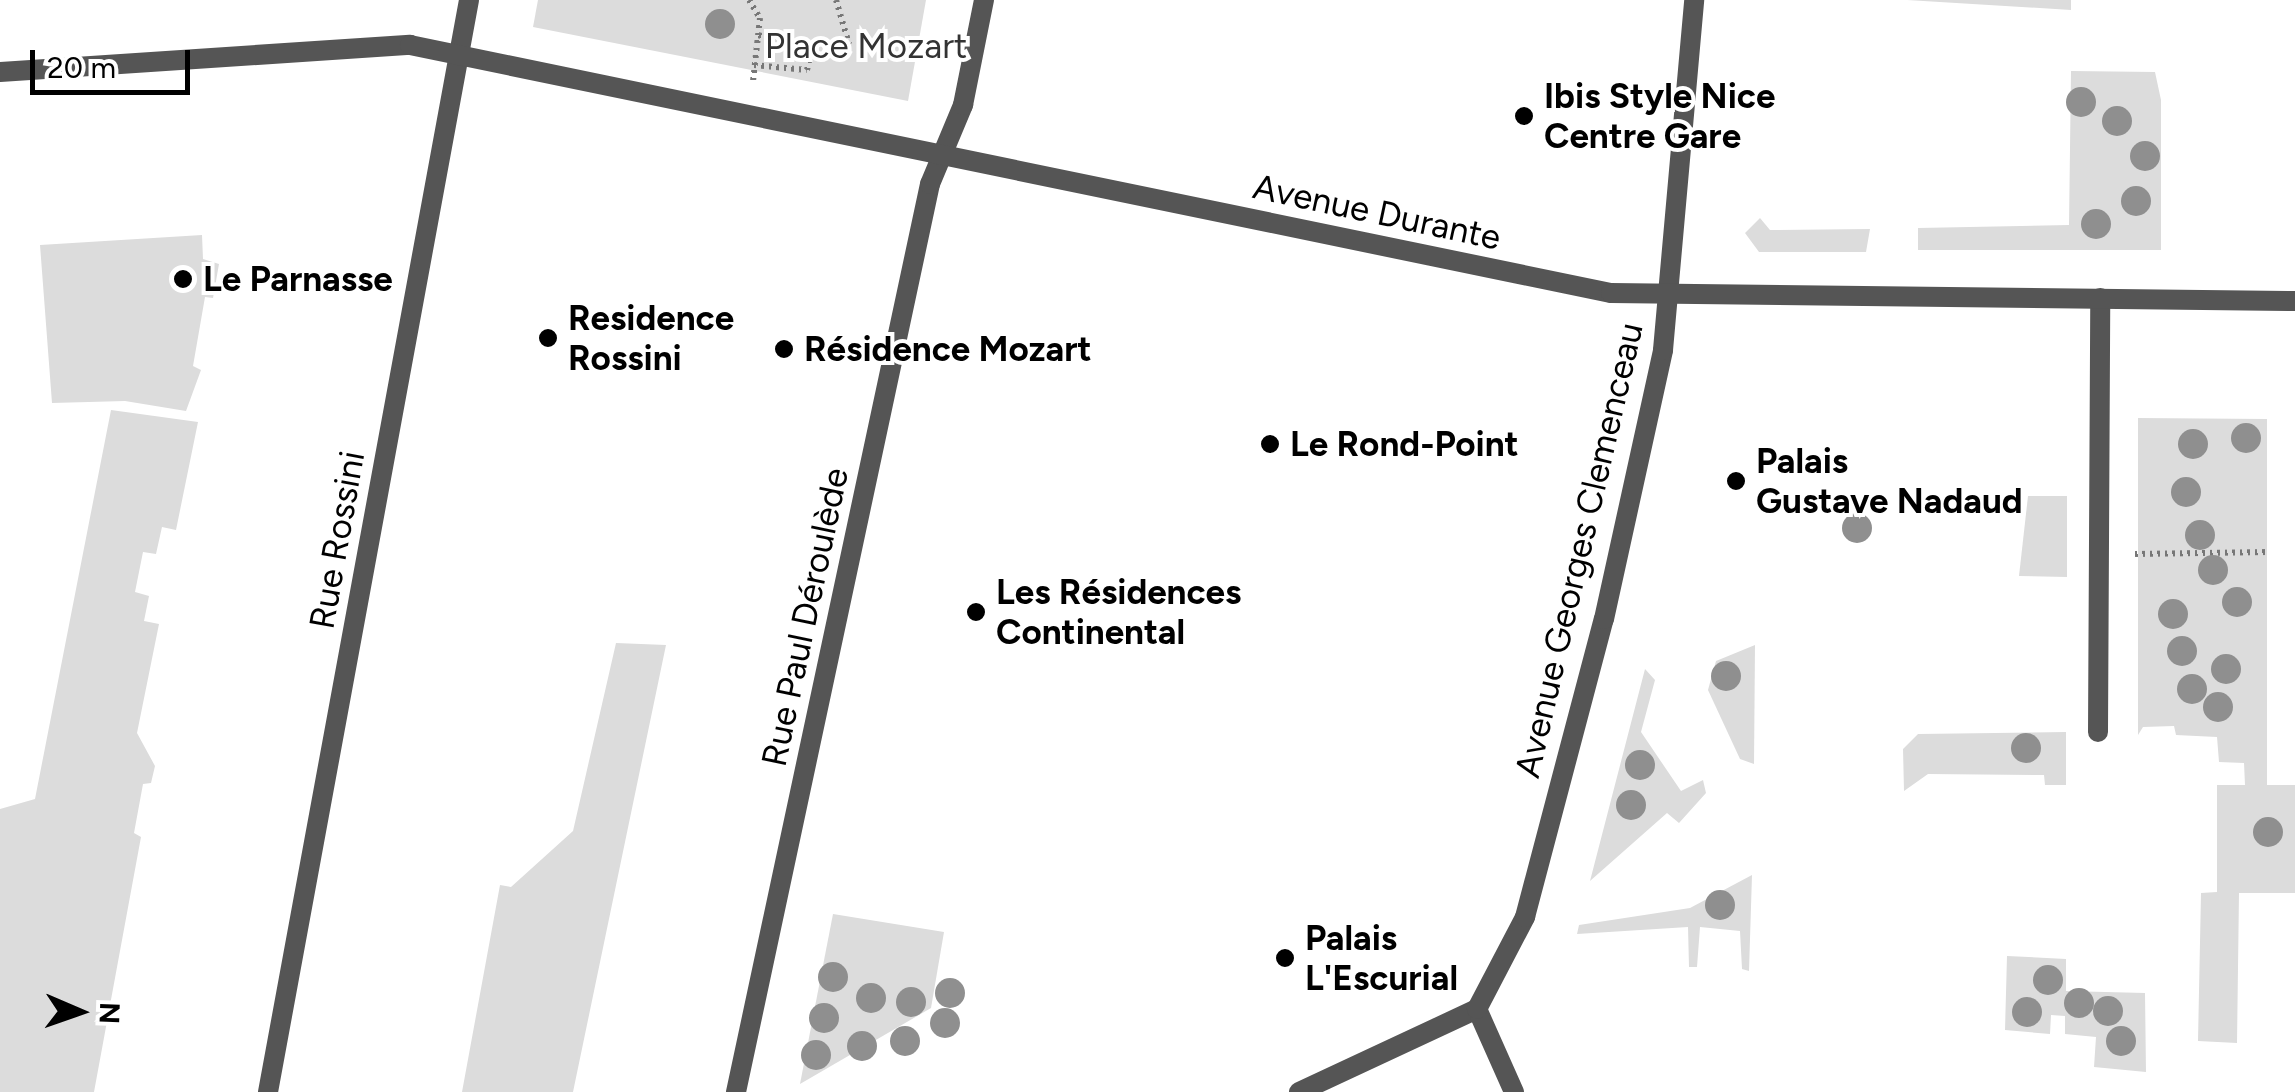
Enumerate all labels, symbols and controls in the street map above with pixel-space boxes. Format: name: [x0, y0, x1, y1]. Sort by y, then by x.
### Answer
park label: Place Mozart: [765, 25, 967, 67]
scale bar: [35, 30, 195, 92]
text: 20 m: [47, 49, 116, 86]
place label: Ibis Style Nice Centre Gare: [1544, 75, 1775, 157]
marker: Ibis Style Nice Centre Gare: [1513, 105, 1535, 127]
street label: Avenue Durante: [1249, 165, 1505, 259]
place label: Le Parnasse: [203, 258, 393, 300]
marker: Le Parnasse: [172, 268, 194, 290]
place label: Residence Rossini: [568, 297, 734, 379]
street label: Avenue Georges Clemenceau: [1506, 319, 1652, 781]
marker: Residence Rossini: [537, 327, 559, 349]
place label: Résidence Mozart: [804, 328, 1091, 370]
marker: Résidence Mozart: [773, 338, 795, 360]
place label: Le Rond-Point: [1290, 423, 1519, 465]
marker: Le Rond-Point: [1259, 433, 1281, 455]
place label: Palais Gustave Nadaud: [1756, 440, 2023, 522]
street label: Rue Rossini: [301, 448, 373, 632]
street label: Rue Paul Déroulède: [753, 464, 857, 770]
marker: Palais Gustave Nadaud: [1725, 470, 1747, 492]
place label: Les Résidences Continental: [996, 571, 1241, 653]
marker: Les Résidences Continental: [965, 601, 987, 623]
place label: Palais L'Escurial: [1305, 917, 1458, 999]
marker: Palais L'Escurial: [1274, 947, 1296, 969]
north arrow: [30, 962, 130, 1062]
text: N: [93, 1002, 127, 1024]

